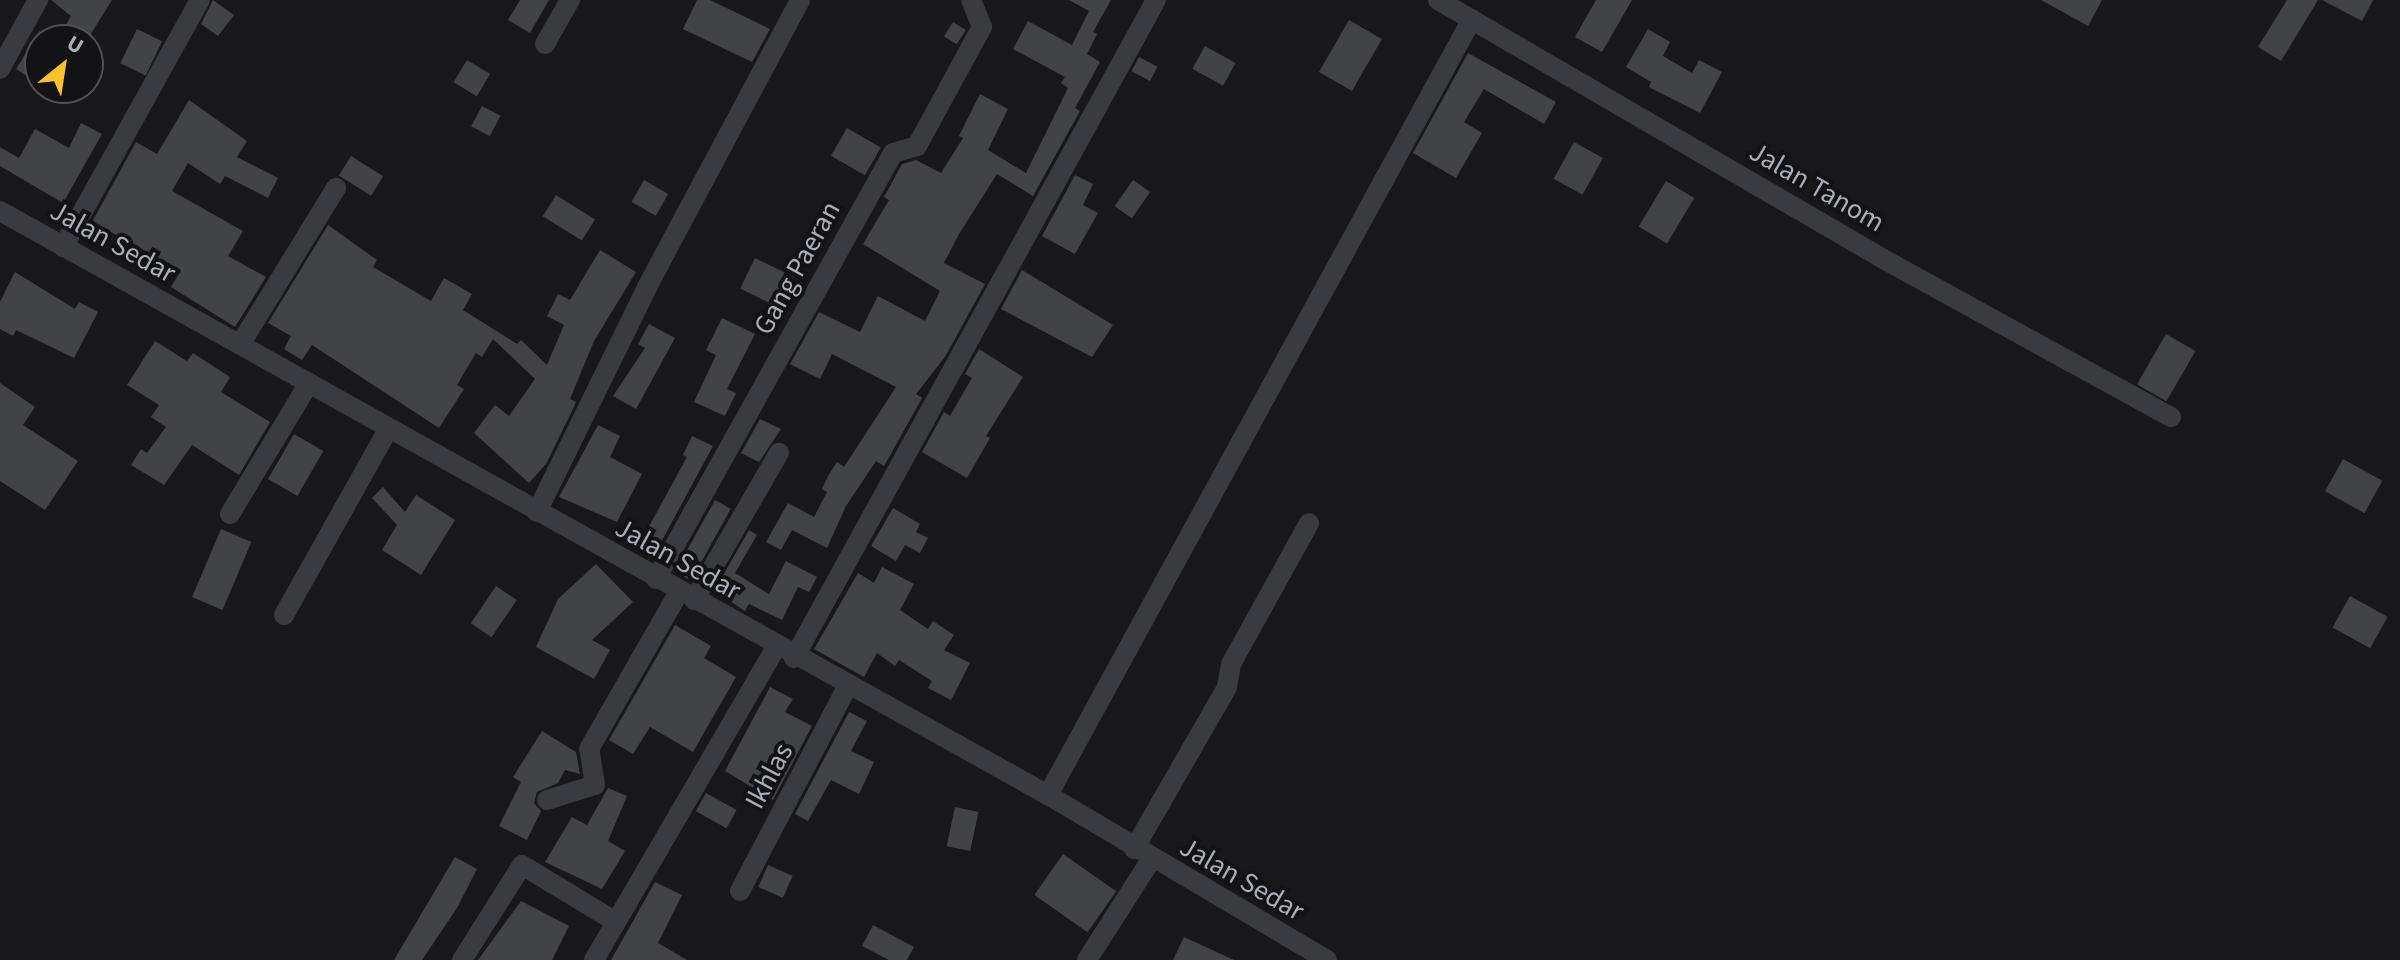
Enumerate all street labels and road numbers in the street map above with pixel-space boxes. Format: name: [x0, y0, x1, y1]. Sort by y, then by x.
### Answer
street label: Jalan Tanom: [1743, 135, 1891, 239]
street label: Jalan Sedar: [45, 194, 181, 290]
street label: Gang Paeran: [747, 195, 847, 341]
street label: Jalan Sedar: [610, 511, 746, 607]
street label: Ikhlas: [738, 737, 800, 815]
street label: Jalan Sedar: [1174, 830, 1310, 928]

